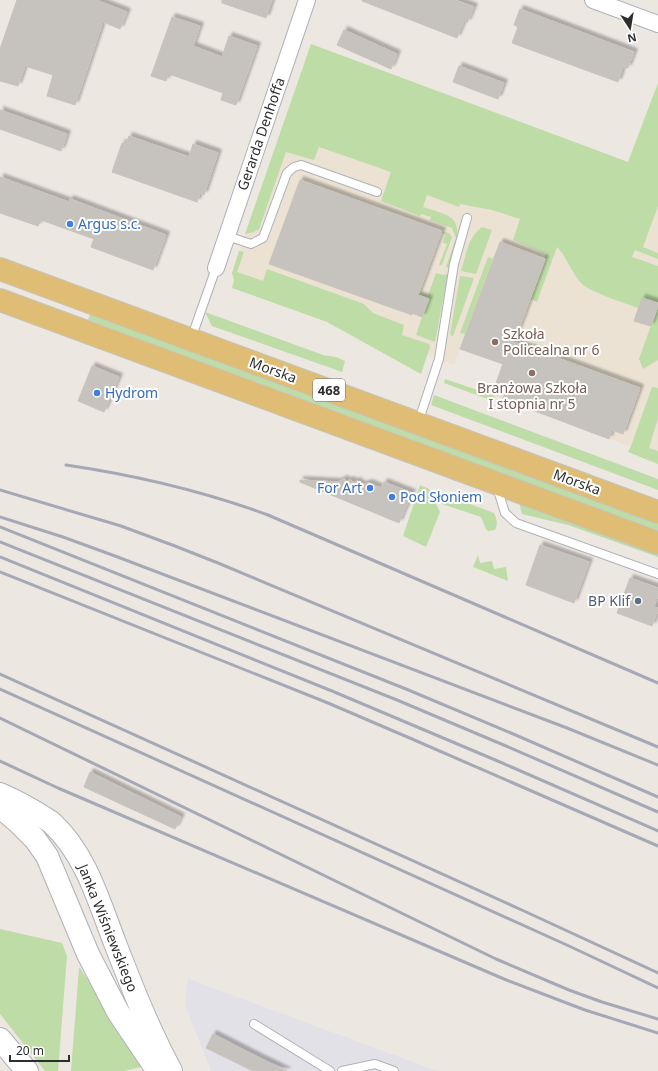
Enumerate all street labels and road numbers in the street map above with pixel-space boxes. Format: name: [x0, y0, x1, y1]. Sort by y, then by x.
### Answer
street label: Gerarda Denhoffa: [232, 75, 289, 193]
street label: Morska: [247, 352, 299, 387]
road number: 468: [313, 379, 345, 401]
street label: Morska: [551, 464, 603, 499]
street label: Janka Wiśniewskiego: [73, 859, 143, 995]

